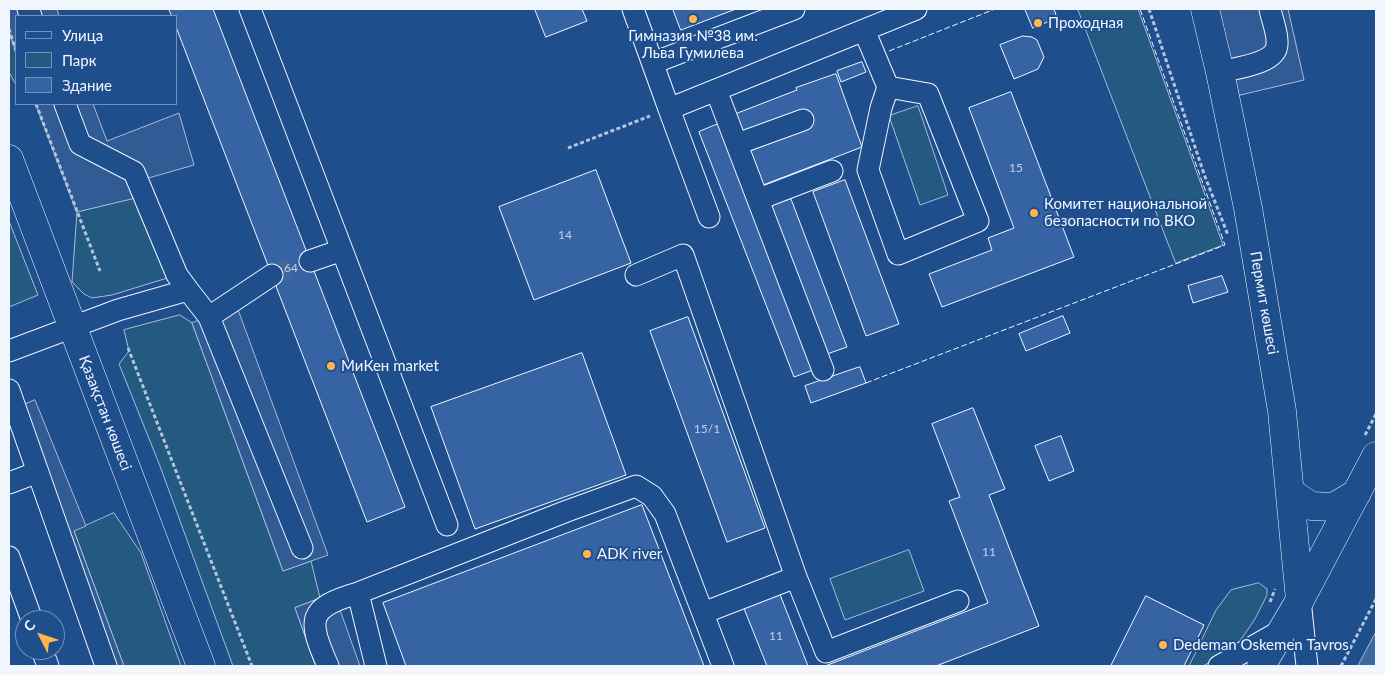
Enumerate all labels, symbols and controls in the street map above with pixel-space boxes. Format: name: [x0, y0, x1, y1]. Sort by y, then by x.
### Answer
marker: Гимназия №38 им. Льва Гумилева: [687, 13, 699, 25]
place label: Проходная: [1048, 14, 1123, 32]
legend: [15, 15, 178, 105]
marker: Проходная: [1032, 17, 1044, 29]
text: Улица: [62, 26, 103, 44]
place label: Гимназия №38 им. Льва Гумилева: [628, 27, 758, 62]
text: Парк: [62, 51, 96, 69]
text: Здание: [62, 76, 112, 94]
house number: 15: [1009, 161, 1023, 175]
place label: Комитет национальной безопасности по ВКО: [1044, 195, 1207, 230]
marker: Комитет национальной безопасности по ВКО: [1028, 207, 1040, 219]
house number: 14: [558, 228, 572, 242]
street label: Пермит көшесі: [1246, 250, 1282, 356]
house number: 64: [284, 261, 298, 275]
street label: Қазақстан көшесі: [75, 353, 135, 473]
place label: МиКен market: [341, 357, 439, 375]
marker: МиКен market: [325, 360, 337, 372]
house number: 15/1: [694, 422, 720, 436]
place label: ADK river: [597, 545, 662, 563]
house number: 11: [982, 545, 996, 559]
marker: ADK river: [581, 548, 593, 560]
north arrow: [15, 610, 65, 660]
text: С: [20, 616, 39, 635]
house number: 11: [769, 629, 783, 643]
place label: Dedeman Oskemen Tavros: [1173, 636, 1349, 654]
marker: Dedeman Oskemen Tavros: [1157, 639, 1169, 651]

